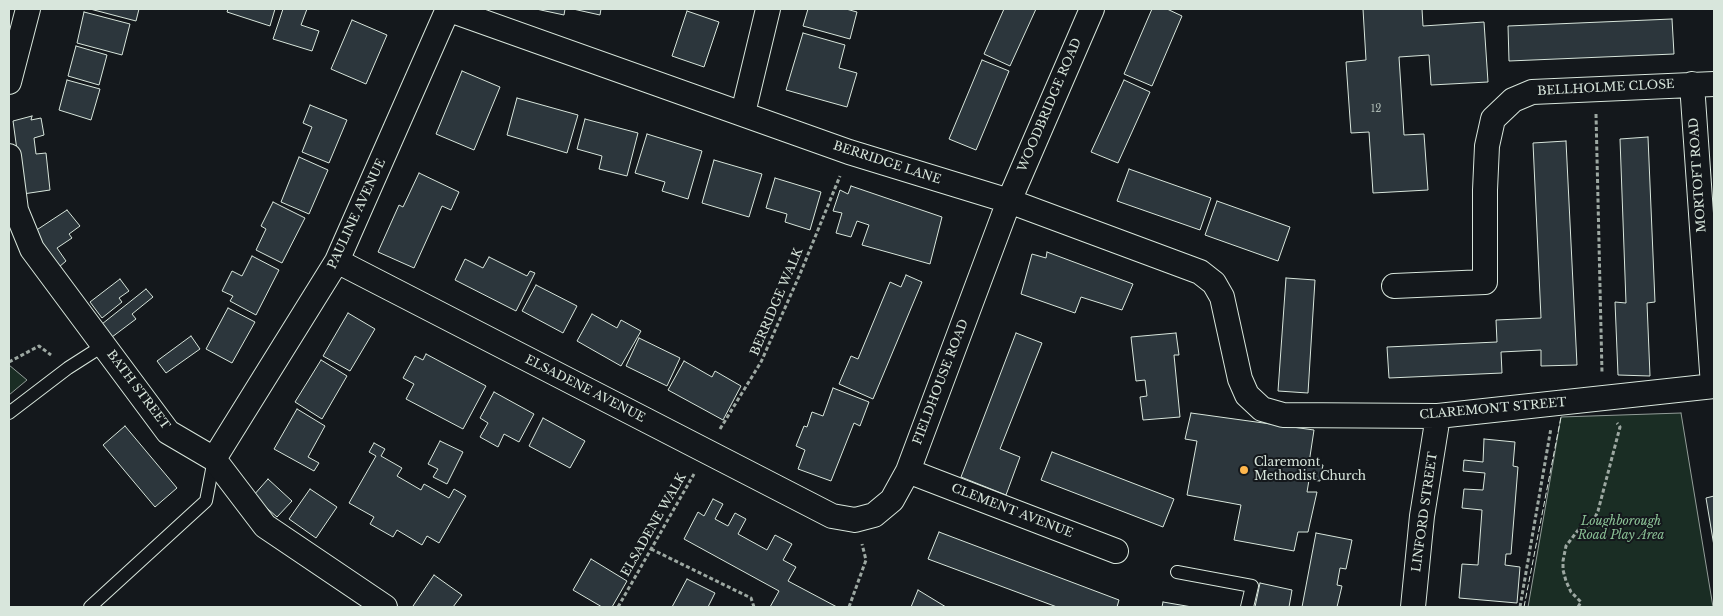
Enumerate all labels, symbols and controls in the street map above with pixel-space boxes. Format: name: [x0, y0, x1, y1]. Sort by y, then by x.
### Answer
street label: WOODBRIDGE ROAD: [1015, 36, 1085, 174]
street label: BELLHOLME CLOSE: [1537, 77, 1675, 99]
house number: 12: [1371, 103, 1381, 115]
street label: MORTOFT ROAD: [1687, 117, 1709, 233]
street label: BERRIDGE LANE: [831, 139, 943, 187]
street label: PAULINE AVENUE: [325, 157, 389, 271]
street label: BERRIDGE WALK: [748, 246, 806, 358]
street label: FIELDHOUSE ROAD: [910, 317, 972, 447]
street label: BATH STREET: [104, 348, 172, 432]
street label: ELSADENE AVENUE: [523, 352, 647, 426]
street label: CLAREMONT STREET: [1419, 395, 1567, 423]
street label: LINFORD STREET: [1409, 451, 1441, 573]
place label: Claremont Methodist Church: [1254, 456, 1366, 484]
marker: Claremont Methodist Church: [1238, 464, 1250, 476]
street label: ELSADENE WALK: [619, 471, 689, 579]
street label: CLEMENT AVENUE: [949, 481, 1075, 541]
park label: Loughborough Road Play Area: [1578, 515, 1664, 543]

